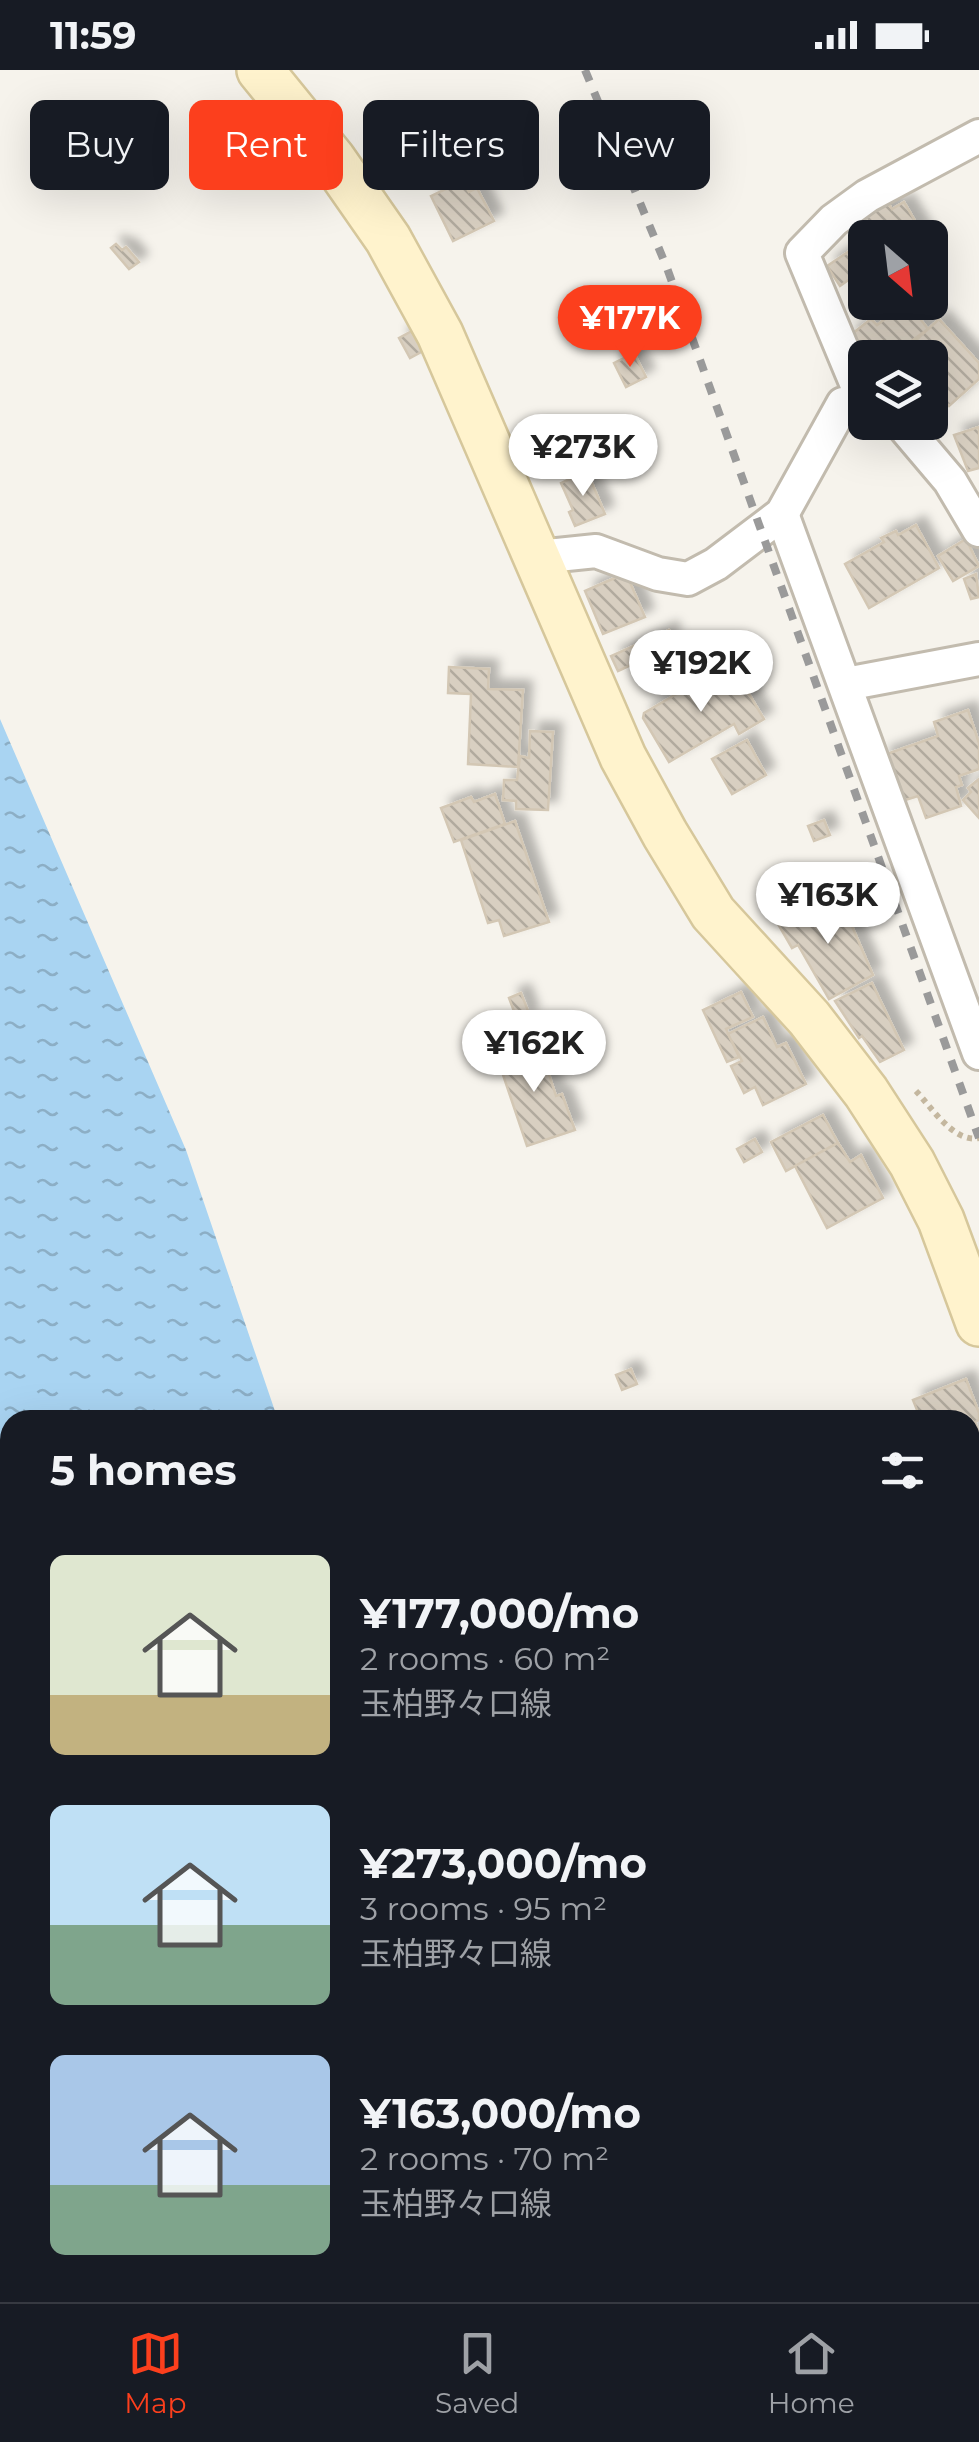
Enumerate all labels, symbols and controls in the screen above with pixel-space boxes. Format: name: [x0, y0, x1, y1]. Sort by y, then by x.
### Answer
text: 11:59: [50, 12, 137, 59]
chip: Buy: [30, 100, 169, 190]
chip: Rent: [189, 100, 343, 190]
chip: Filters: [363, 100, 539, 190]
chip: New: [559, 100, 710, 190]
north arrow: [848, 220, 948, 320]
map controls: [848, 220, 948, 440]
pin: ¥177K: [560, 285, 700, 370]
text: ¥177K: [580, 298, 680, 337]
button: layers: [848, 340, 948, 440]
pin: ¥273K: [513, 414, 653, 499]
text: ¥273K: [531, 427, 635, 466]
pin: ¥192K: [631, 630, 771, 715]
text: ¥192K: [651, 643, 751, 682]
pin: ¥163K: [758, 862, 898, 947]
text: ¥163K: [778, 875, 878, 914]
pin: ¥162K: [464, 1010, 604, 1095]
text: ¥162K: [484, 1023, 584, 1062]
icon: filters: [875, 1443, 930, 1498]
text: 5 homes: [50, 1444, 237, 1496]
text: ¥177,000/mo: [360, 1587, 639, 1639]
icon: home: [130, 1595, 250, 1715]
text: 2 rooms · 60 m²: [360, 1639, 610, 1678]
text: 玉柏野々口線: [360, 1684, 552, 1723]
text: ¥273,000/mo: [360, 1837, 647, 1889]
icon: home: [130, 1845, 250, 1965]
text: 3 rooms · 95 m²: [360, 1889, 607, 1928]
text: 玉柏野々口線: [360, 1934, 552, 1973]
text: ¥163,000/mo: [360, 2087, 641, 2139]
icon: home: [130, 2095, 250, 2215]
text: 2 rooms · 70 m²: [360, 2139, 609, 2178]
text: 玉柏野々口線: [360, 2184, 552, 2223]
tab: Map: [124, 2326, 187, 2420]
tab: Saved: [435, 2326, 519, 2420]
tab: Home: [768, 2326, 855, 2420]

